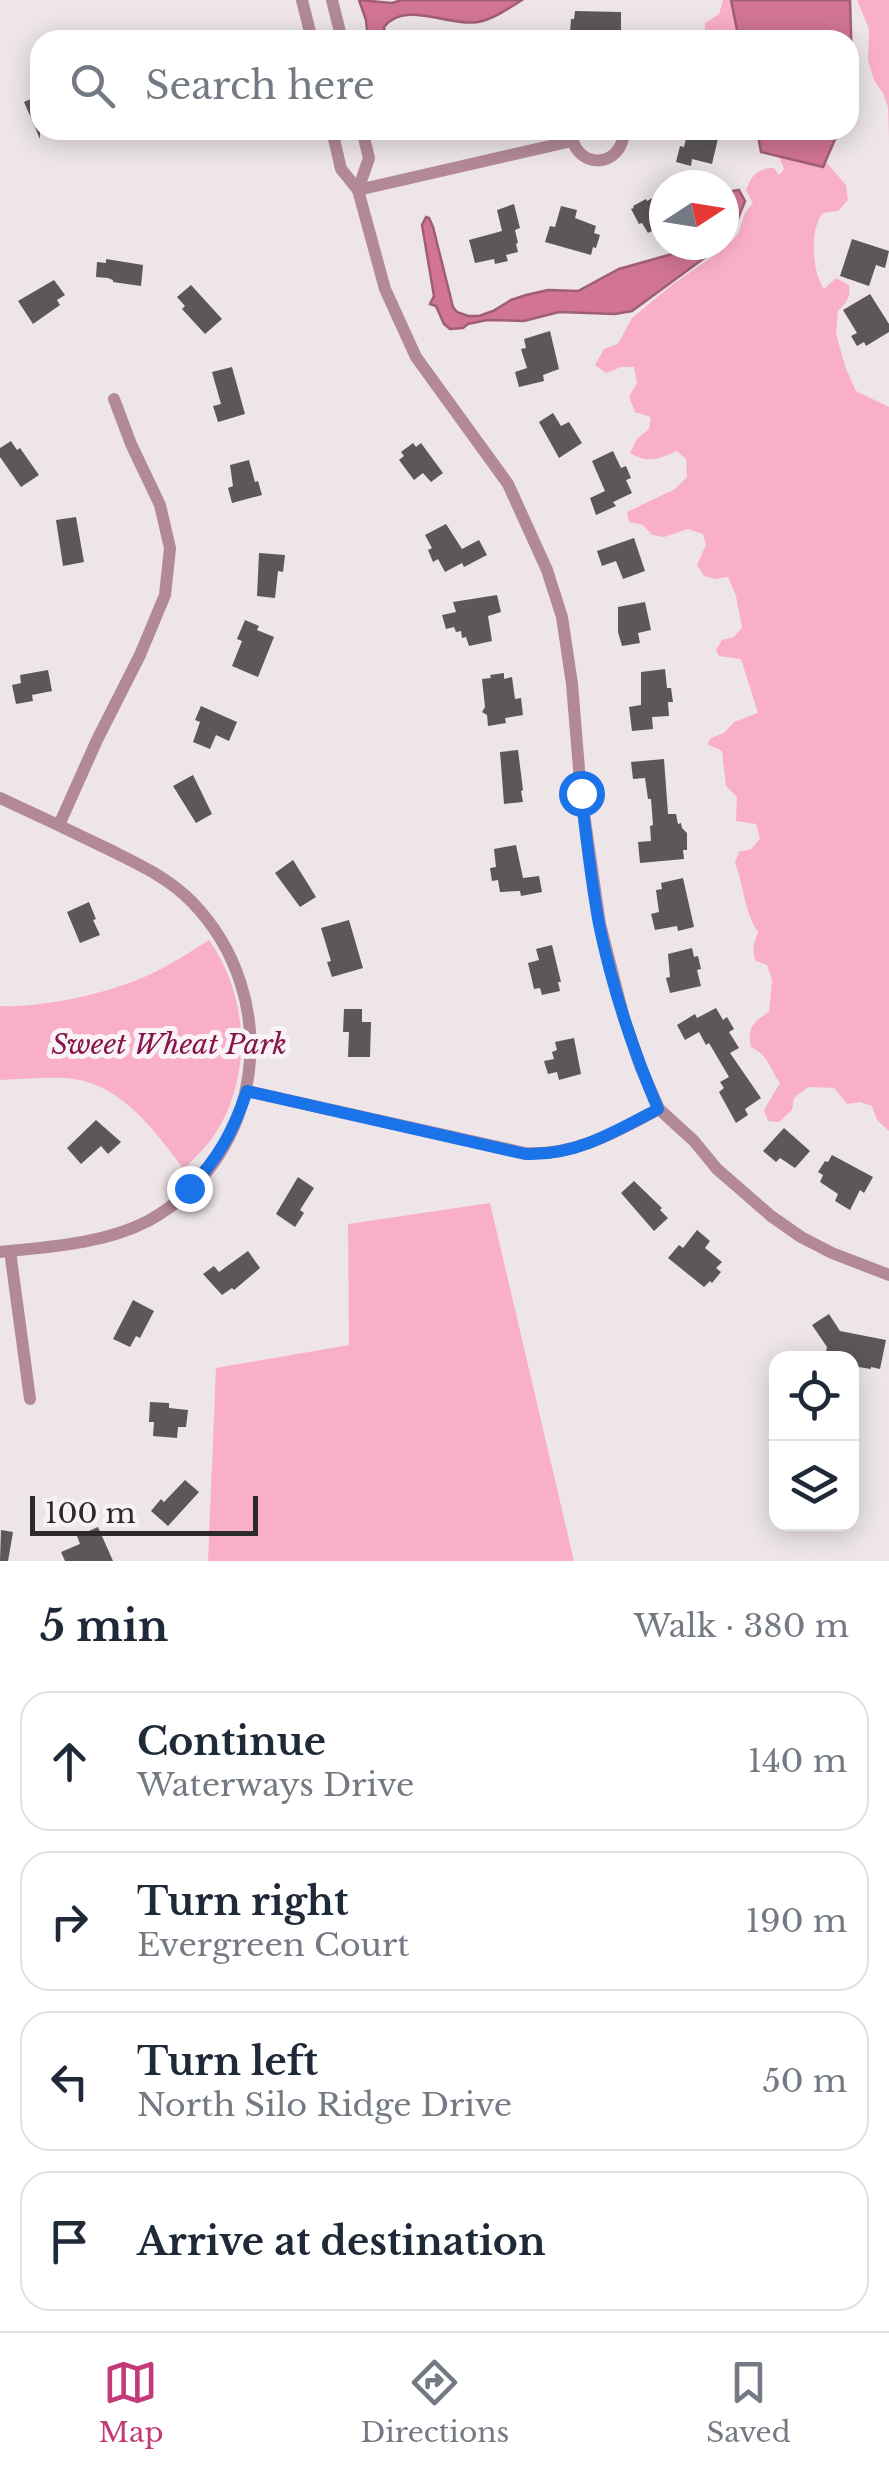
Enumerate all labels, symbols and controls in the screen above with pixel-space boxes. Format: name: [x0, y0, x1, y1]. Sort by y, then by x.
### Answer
search box: [30, 30, 859, 140]
icon: search: [65, 58, 120, 113]
text: Search here: [145, 62, 375, 109]
north arrow: [649, 170, 739, 260]
route start: [559, 771, 605, 817]
park label: Sweet Wheat Park: [51, 1027, 287, 1062]
route end: [167, 1166, 213, 1212]
map controls: [769, 1351, 859, 1531]
button: locate: [769, 1351, 859, 1441]
button: layers: [769, 1441, 859, 1531]
scale bar: [30, 1491, 258, 1536]
text: 100 m: [45, 1496, 136, 1531]
text: 5 min: [40, 1600, 168, 1652]
text: Walk · 380 m: [634, 1606, 849, 1646]
text: Continue: [137, 1718, 326, 1765]
icon: ahead: [42, 1734, 97, 1789]
text: 140 m: [748, 1741, 847, 1781]
text: Waterways Drive: [137, 1765, 414, 1805]
text: Turn right: [137, 1878, 348, 1925]
icon: right: [42, 1894, 97, 1949]
text: 190 m: [746, 1901, 847, 1941]
text: Evergreen Court: [137, 1925, 409, 1965]
text: Turn left: [137, 2038, 318, 2085]
icon: left: [42, 2054, 97, 2109]
text: 50 m: [762, 2061, 847, 2101]
text: North Silo Ridge Drive: [137, 2085, 512, 2125]
icon: arrive: [42, 2214, 97, 2269]
text: Arrive at destination: [137, 2218, 546, 2265]
tab: Map: [98, 2355, 163, 2450]
tab: Directions: [360, 2355, 509, 2450]
tab: Saved: [706, 2355, 791, 2450]

